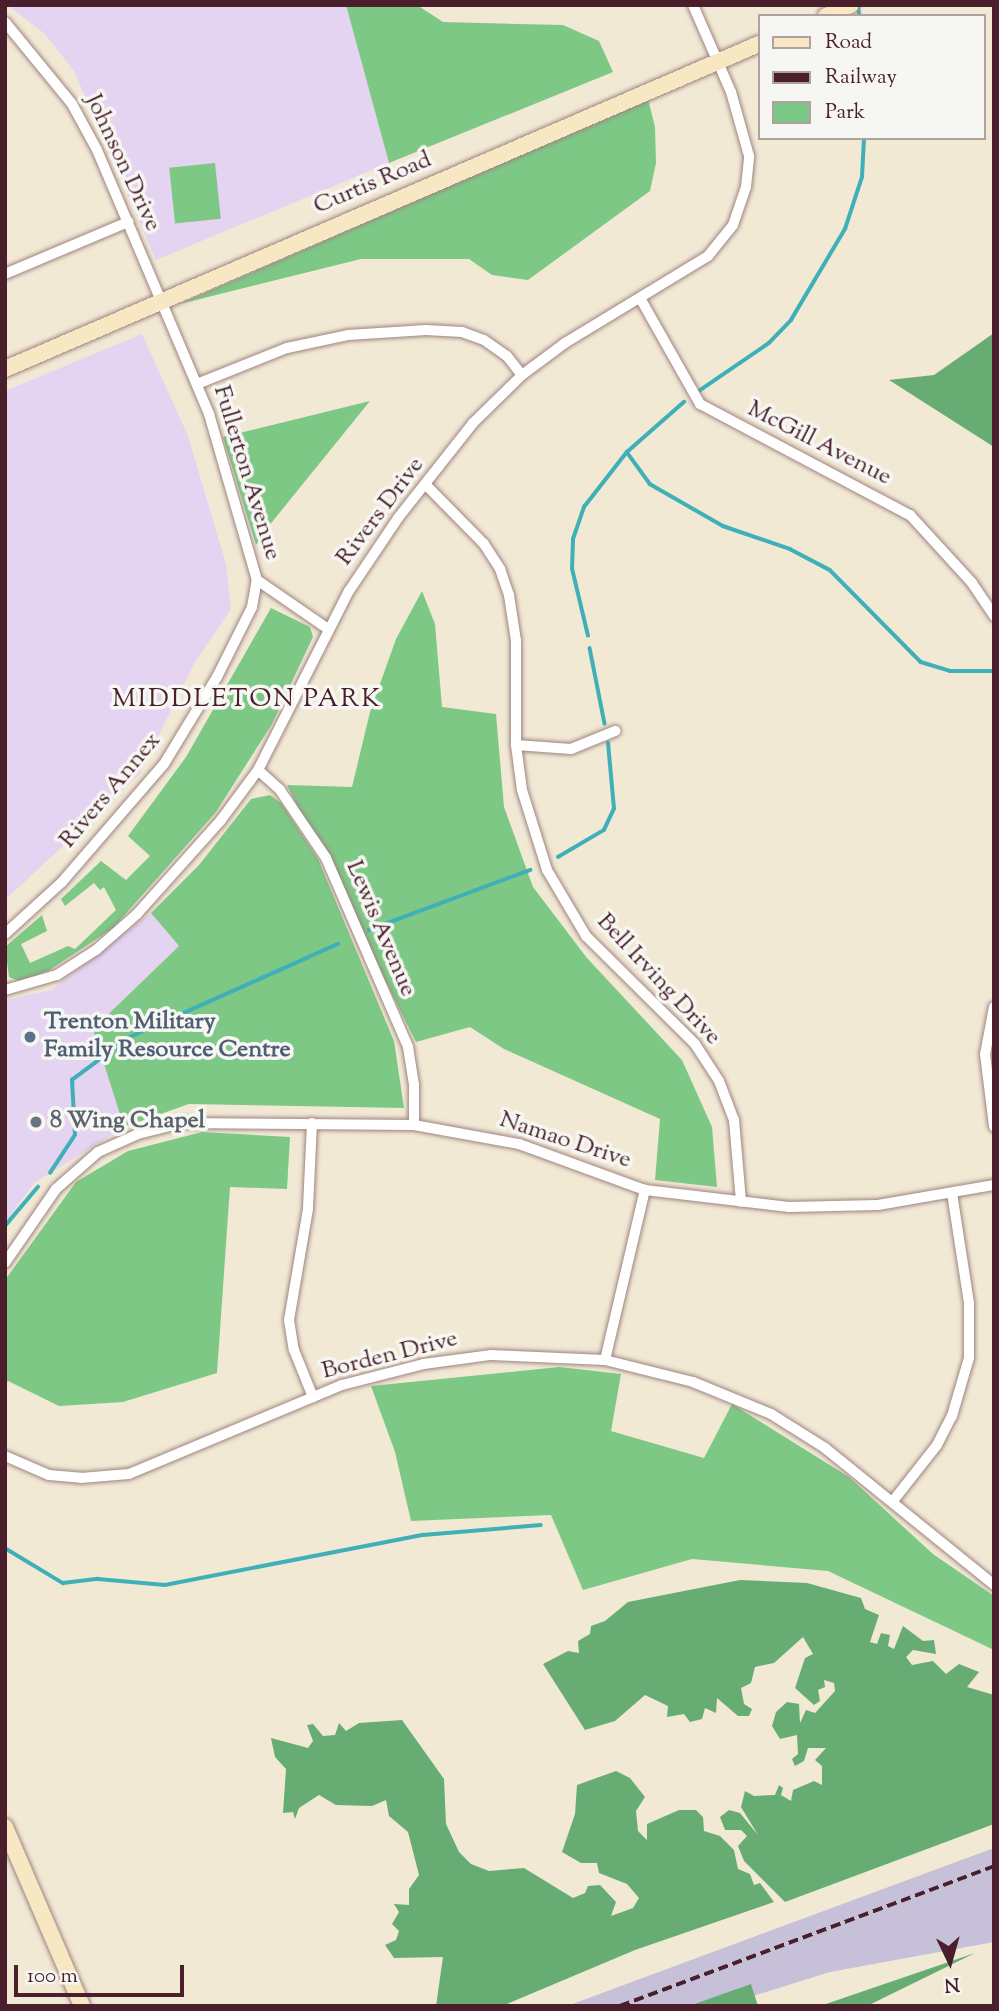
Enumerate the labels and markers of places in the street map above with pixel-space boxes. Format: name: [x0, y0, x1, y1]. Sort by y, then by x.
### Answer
place label: Trenton Military Family Resource Centre: [44, 1009, 291, 1065]
marker: Trenton Military Family Resource Centre: [22, 1029, 38, 1045]
place label: 8 Wing Chapel: [50, 1108, 205, 1136]
marker: 8 Wing Chapel: [28, 1114, 44, 1130]

